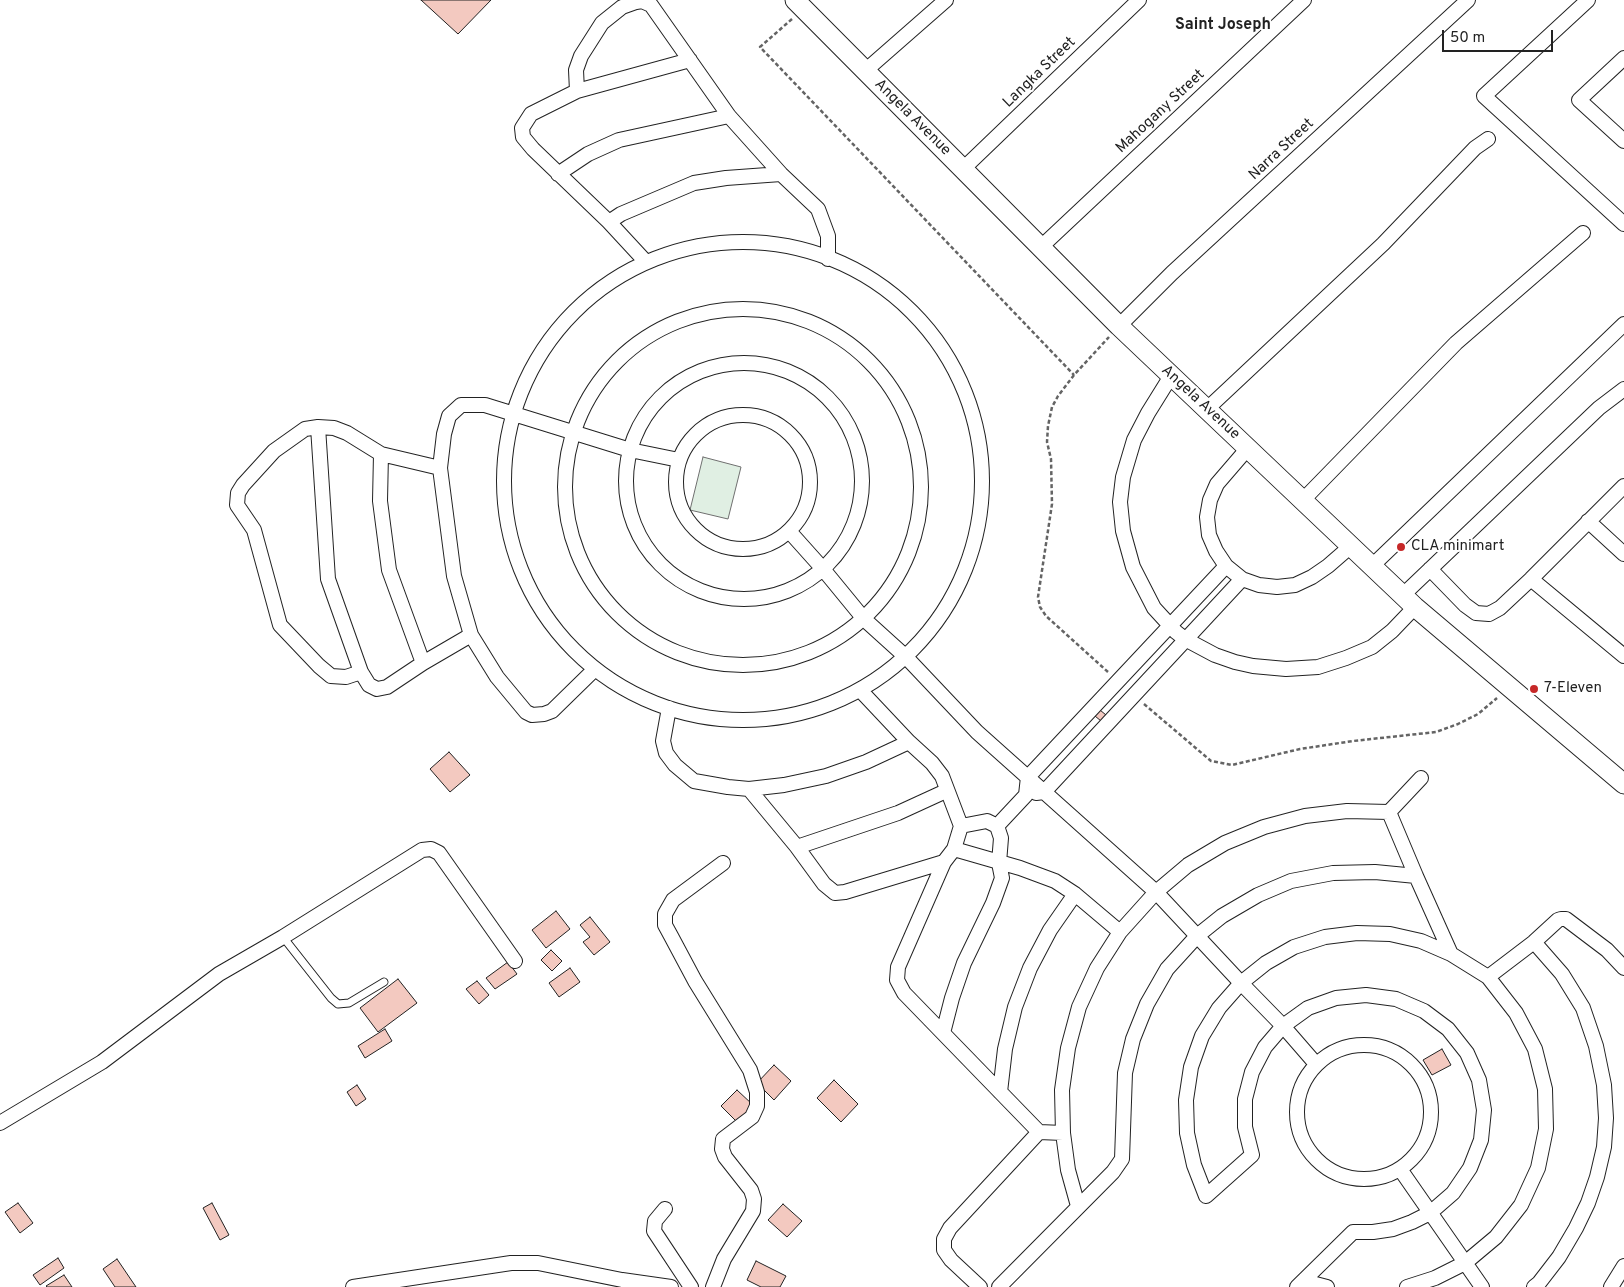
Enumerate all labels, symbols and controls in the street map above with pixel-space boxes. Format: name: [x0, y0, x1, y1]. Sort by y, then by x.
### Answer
district label: Saint Joseph: [1175, 16, 1271, 36]
scale bar: [1444, 20, 1555, 52]
text: 50 m: [1450, 29, 1485, 48]
street label: Langka Street: [1000, 34, 1080, 112]
street label: Mahogany Street: [1113, 66, 1209, 158]
street label: Angela Avenue: [870, 76, 954, 160]
street label: Narra Street: [1246, 115, 1318, 185]
street label: Angela Avenue: [1157, 362, 1243, 444]
place label: CLA minimart: [1411, 538, 1504, 556]
marker: CLA minimart: [1395, 541, 1407, 553]
place label: 7-Eleven: [1544, 680, 1602, 698]
marker: 7-Eleven: [1528, 683, 1540, 695]

